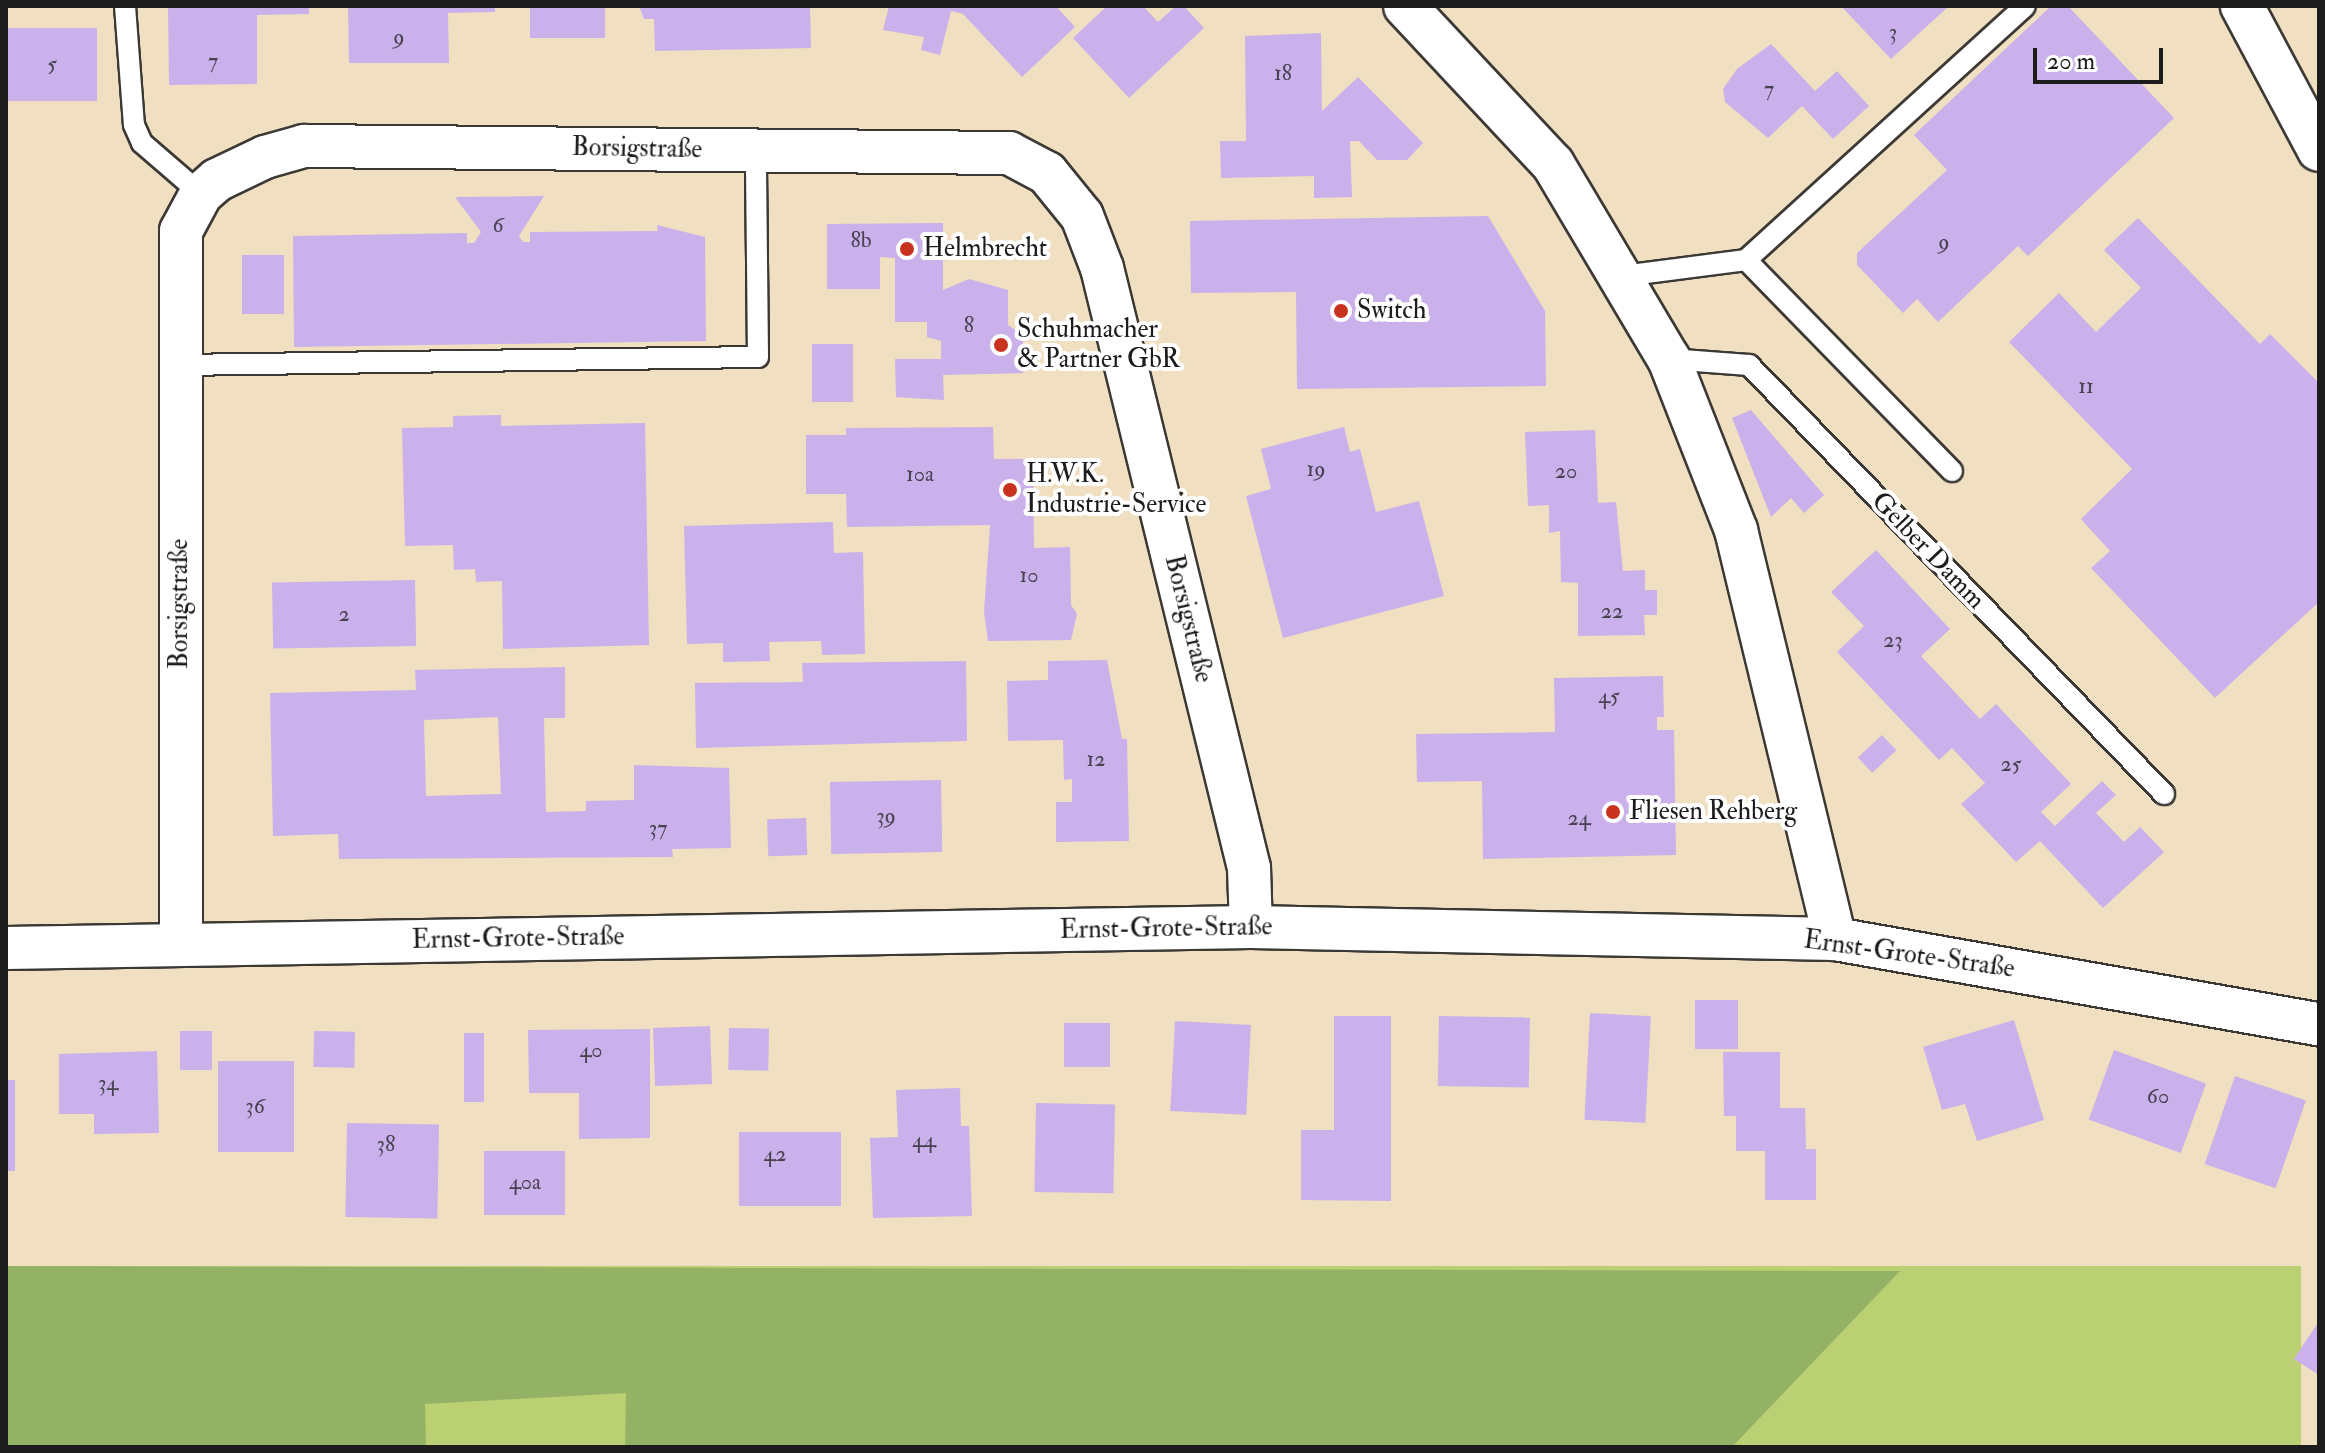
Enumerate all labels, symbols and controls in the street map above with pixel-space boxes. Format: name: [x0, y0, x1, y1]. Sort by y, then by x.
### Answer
house number: 3: [1889, 20, 1897, 46]
house number: 9: [393, 25, 405, 51]
scale bar: [2037, 32, 2167, 82]
text: 20 m: [2047, 46, 2095, 77]
house number: 7: [208, 49, 218, 75]
house number: 5: [47, 52, 57, 78]
house number: 18: [1274, 61, 1292, 87]
house number: 7: [1764, 77, 1774, 103]
street label: Borsigstraße: [571, 132, 703, 166]
house number: 6: [492, 213, 504, 239]
house number: 8b: [850, 228, 872, 254]
house number: 9: [1938, 230, 1950, 256]
place label: Helmbrecht: [923, 233, 1047, 265]
marker: Helmbrecht: [898, 240, 916, 258]
place label: Switch: [1357, 295, 1426, 327]
marker: Switch: [1332, 302, 1350, 320]
house number: 8: [964, 313, 974, 339]
place label: Schuhmacher & Partner GbR: [1017, 314, 1180, 376]
marker: Schuhmacher & Partner GbR: [992, 336, 1010, 354]
house number: 11: [2078, 374, 2094, 400]
house number: 19: [1306, 457, 1326, 483]
place label: H.W.K. Industrie-Service: [1026, 459, 1206, 520]
house number: 20: [1555, 459, 1577, 485]
house number: 10a: [906, 462, 934, 488]
marker: H.W.K. Industrie-Service: [1001, 481, 1019, 499]
street label: Gelber Damm: [1865, 486, 1991, 616]
street label: Borsigstraße: [164, 539, 196, 669]
street label: Borsigstraße: [1157, 552, 1219, 686]
house number: 10: [1019, 563, 1039, 589]
house number: 22: [1601, 599, 1623, 625]
house number: 2: [338, 602, 350, 628]
house number: 23: [1883, 628, 1903, 654]
house number: 45: [1598, 684, 1620, 710]
house number: 12: [1086, 747, 1106, 773]
house number: 25: [2001, 752, 2021, 778]
place label: Fliesen Rehberg: [1629, 796, 1797, 828]
marker: Fliesen Rehberg: [1604, 803, 1622, 821]
house number: 39: [876, 804, 896, 830]
house number: 24: [1567, 806, 1591, 832]
house number: 37: [649, 816, 667, 842]
street label: Ernst-Grote-Straße: [1059, 912, 1273, 946]
street label: Ernst-Grote-Straße: [411, 922, 625, 956]
street label: Ernst-Grote-Straße: [1802, 925, 2016, 985]
house number: 40: [579, 1038, 603, 1064]
house number: 34: [98, 1071, 118, 1097]
house number: 60: [2147, 1084, 2169, 1110]
house number: 36: [245, 1094, 265, 1120]
house number: 44: [912, 1128, 936, 1154]
house number: 38: [377, 1132, 395, 1158]
house number: 42: [763, 1142, 787, 1168]
house number: 40a: [509, 1170, 541, 1196]

